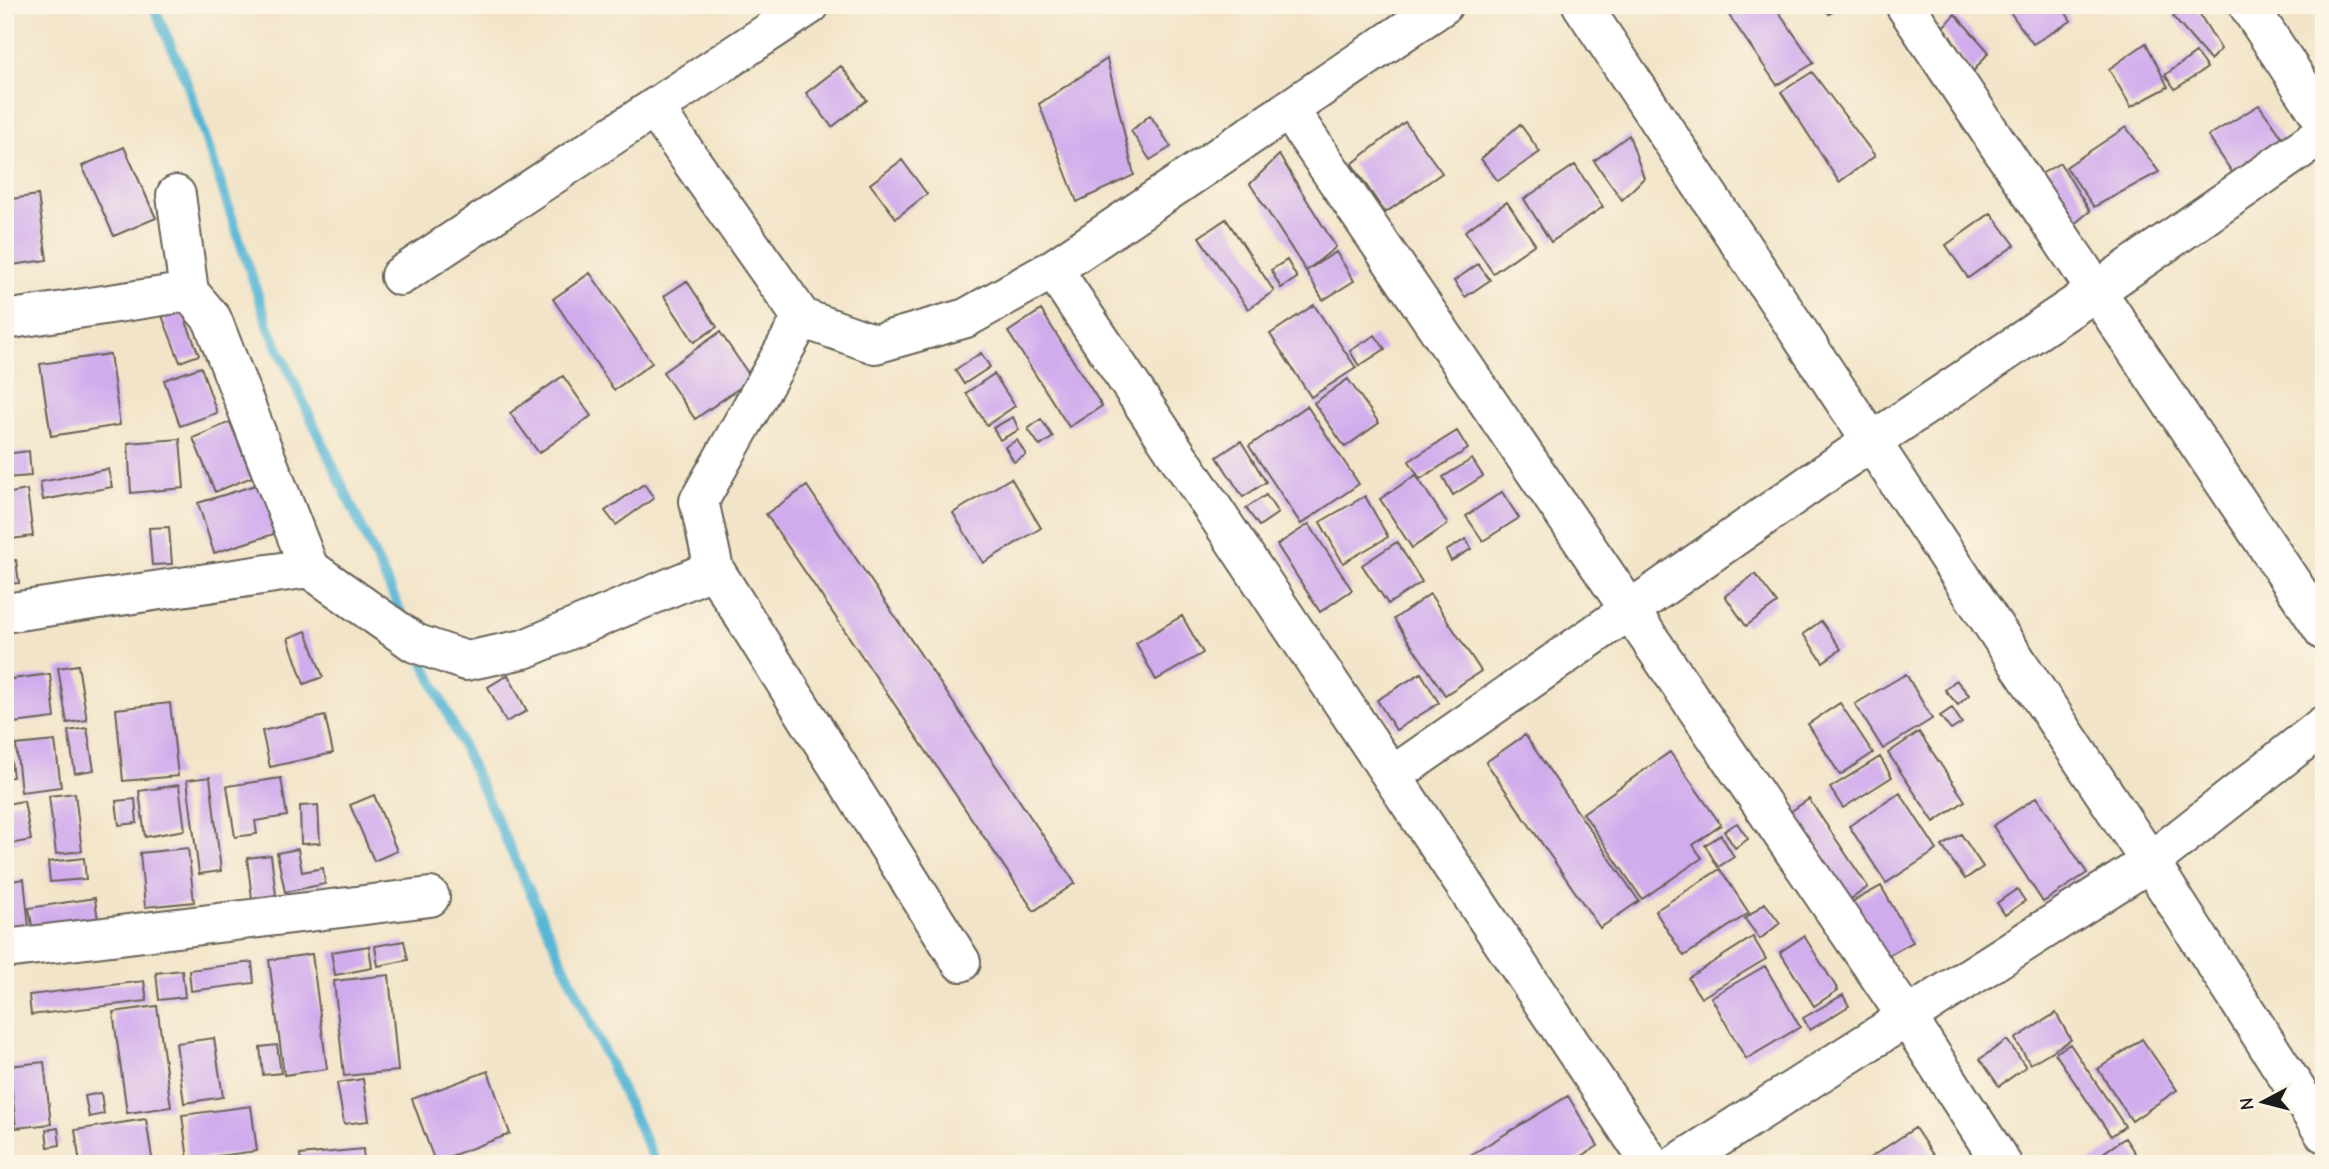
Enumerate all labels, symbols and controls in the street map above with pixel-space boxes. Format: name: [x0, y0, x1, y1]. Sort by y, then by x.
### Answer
north arrow: [2228, 1068, 2298, 1138]
text: N: [2235, 1096, 2259, 1111]

